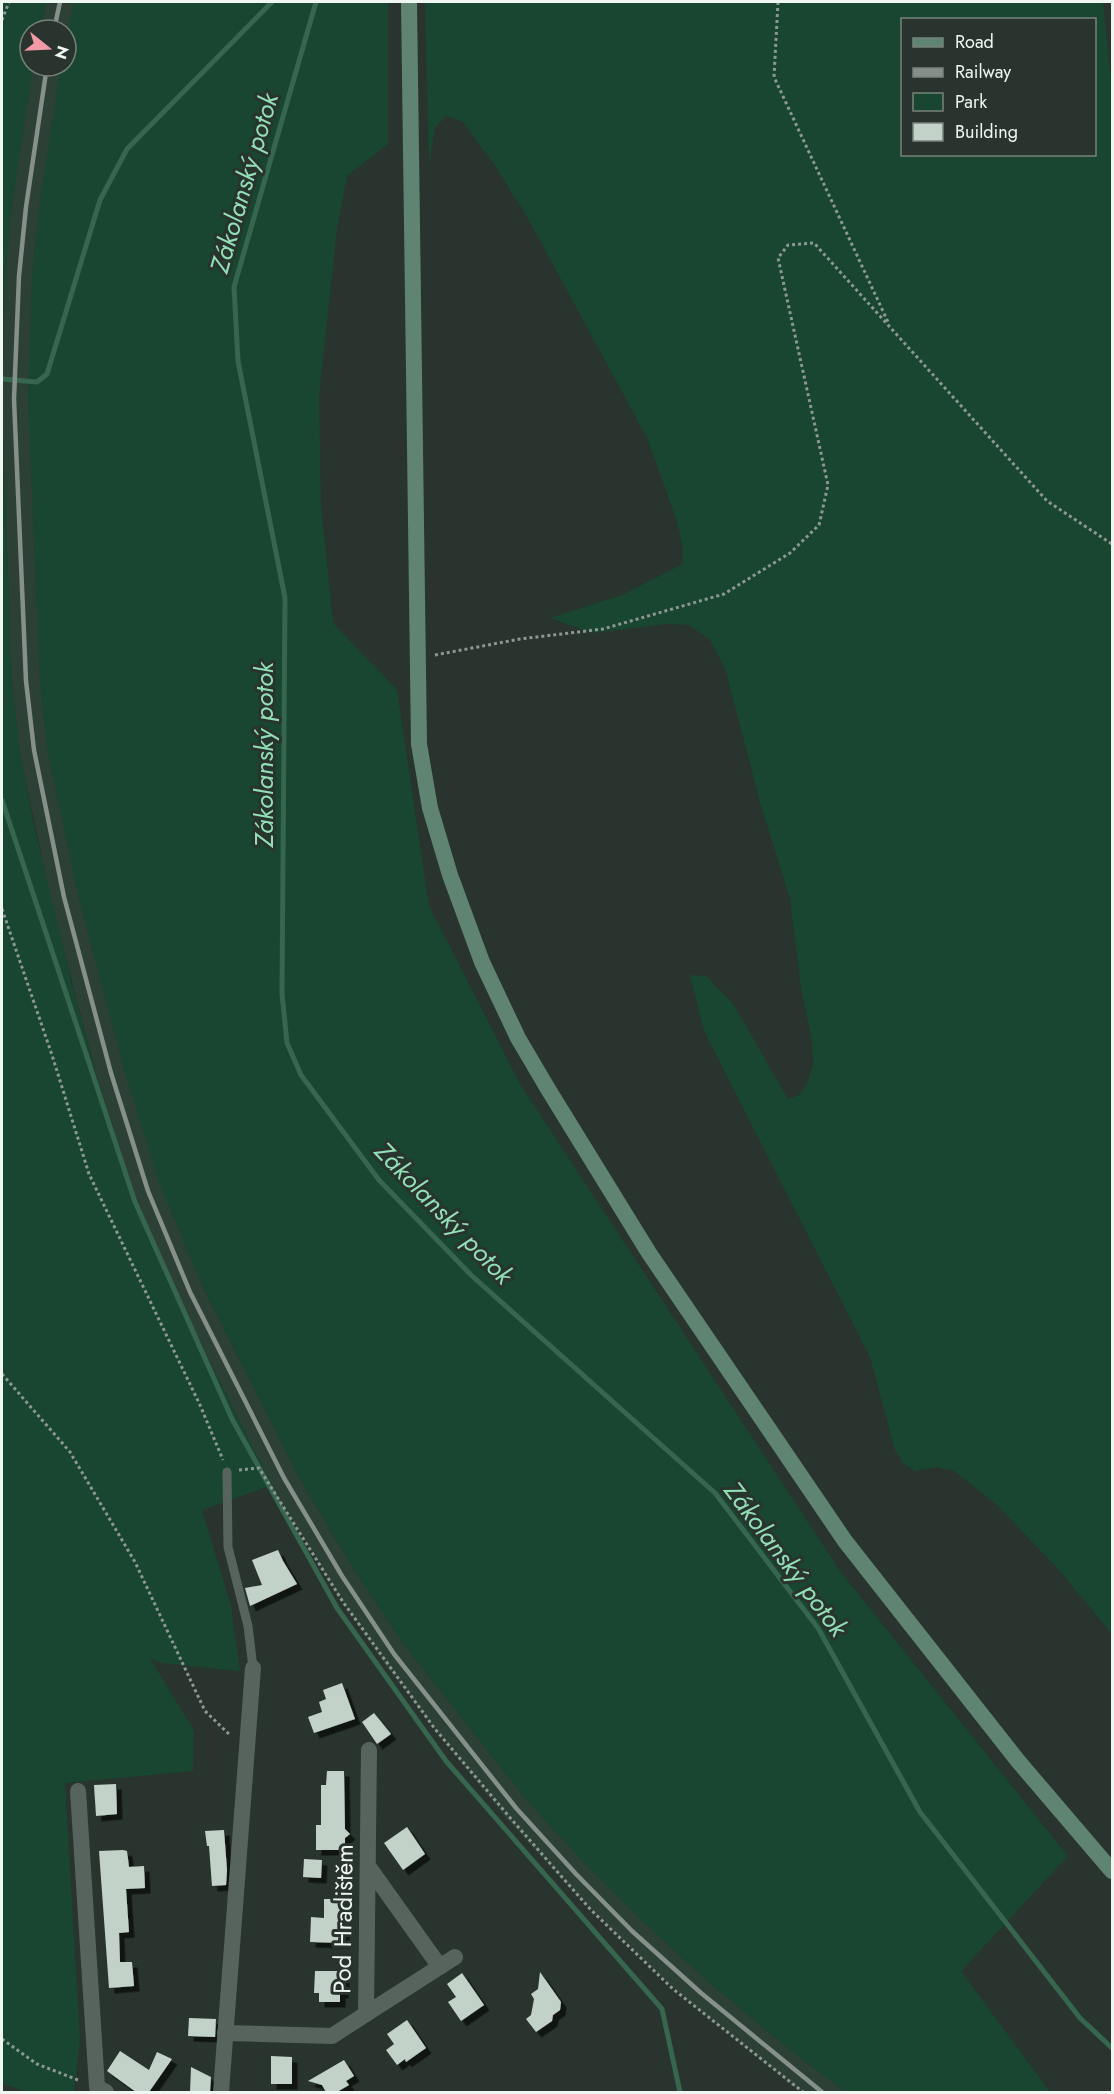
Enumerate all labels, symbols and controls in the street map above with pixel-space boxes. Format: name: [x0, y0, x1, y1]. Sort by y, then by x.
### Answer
north arrow: [18, 18, 78, 78]
legend: [901, 18, 1096, 156]
text: Road: [955, 29, 994, 55]
text: N: [49, 43, 75, 62]
text: Railway: [955, 59, 1011, 85]
water label: Zákolanský potok: [200, 87, 288, 278]
text: Park: [955, 89, 987, 115]
text: Building: [955, 119, 1018, 145]
water label: Zákolanský potok: [245, 660, 283, 849]
water label: Zákolanský potok: [365, 1132, 523, 1294]
water label: Zákolanský potok: [714, 1473, 858, 1646]
street label: Pod Hradištěm: [324, 1844, 362, 1994]

